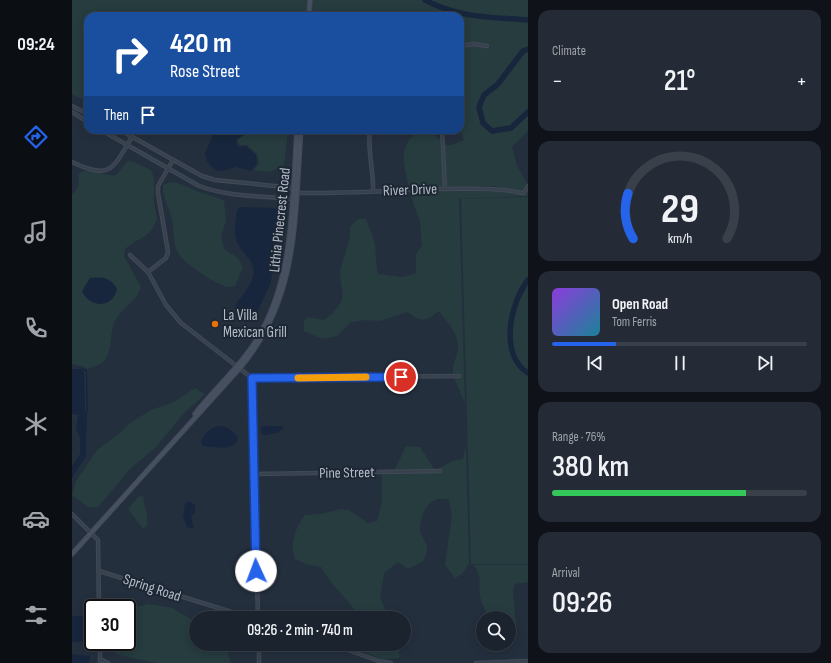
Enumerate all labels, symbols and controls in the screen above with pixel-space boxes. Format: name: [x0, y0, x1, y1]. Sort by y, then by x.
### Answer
text: 420 m: [170, 27, 232, 60]
icon: right: [104, 28, 156, 80]
text: 09:24: [17, 34, 55, 55]
text: Climate: [552, 43, 586, 59]
text: Rose Street: [170, 61, 240, 82]
text: 21°: [664, 63, 695, 99]
text: −: [552, 68, 563, 95]
text: +: [796, 68, 807, 95]
icon: arrive: [137, 104, 159, 126]
text: Then: [104, 106, 129, 125]
icon: directions: [22, 123, 50, 151]
street label: Lithia Pinecrest Road: [265, 167, 295, 273]
street label: River Drive: [383, 180, 437, 200]
text: 29: [661, 185, 698, 234]
icon: music: [22, 218, 50, 246]
text: km/h: [667, 229, 692, 246]
text: Open Road: [612, 295, 668, 314]
place label: La Villa Mexican Grill: [223, 306, 287, 342]
icon: phone: [22, 314, 50, 342]
text: Tom Ferris: [612, 314, 657, 330]
marker: La Villa Mexican Grill: [210, 319, 220, 329]
icon: previous: [584, 352, 606, 374]
icon: pause: [669, 352, 691, 374]
icon: next: [754, 352, 776, 374]
pin: [384, 360, 418, 394]
icon: arrive: [390, 366, 412, 388]
icon: climate: [22, 410, 50, 438]
text: Range · 76%: [552, 429, 606, 445]
text: 380 km: [552, 449, 629, 485]
street label: Pine Street: [319, 463, 375, 483]
icon: car: [22, 505, 50, 533]
position arrow: [235, 550, 277, 592]
text: Arrival: [552, 565, 580, 581]
street label: Spring Road: [121, 570, 183, 606]
text: 09:26: [552, 585, 613, 621]
speed limit sign: 30: [84, 599, 136, 651]
icon: filters: [22, 601, 50, 629]
map controls: [476, 611, 516, 651]
button: search: [476, 611, 516, 651]
text: 09:26 · 2 min · 740 m: [247, 621, 353, 640]

